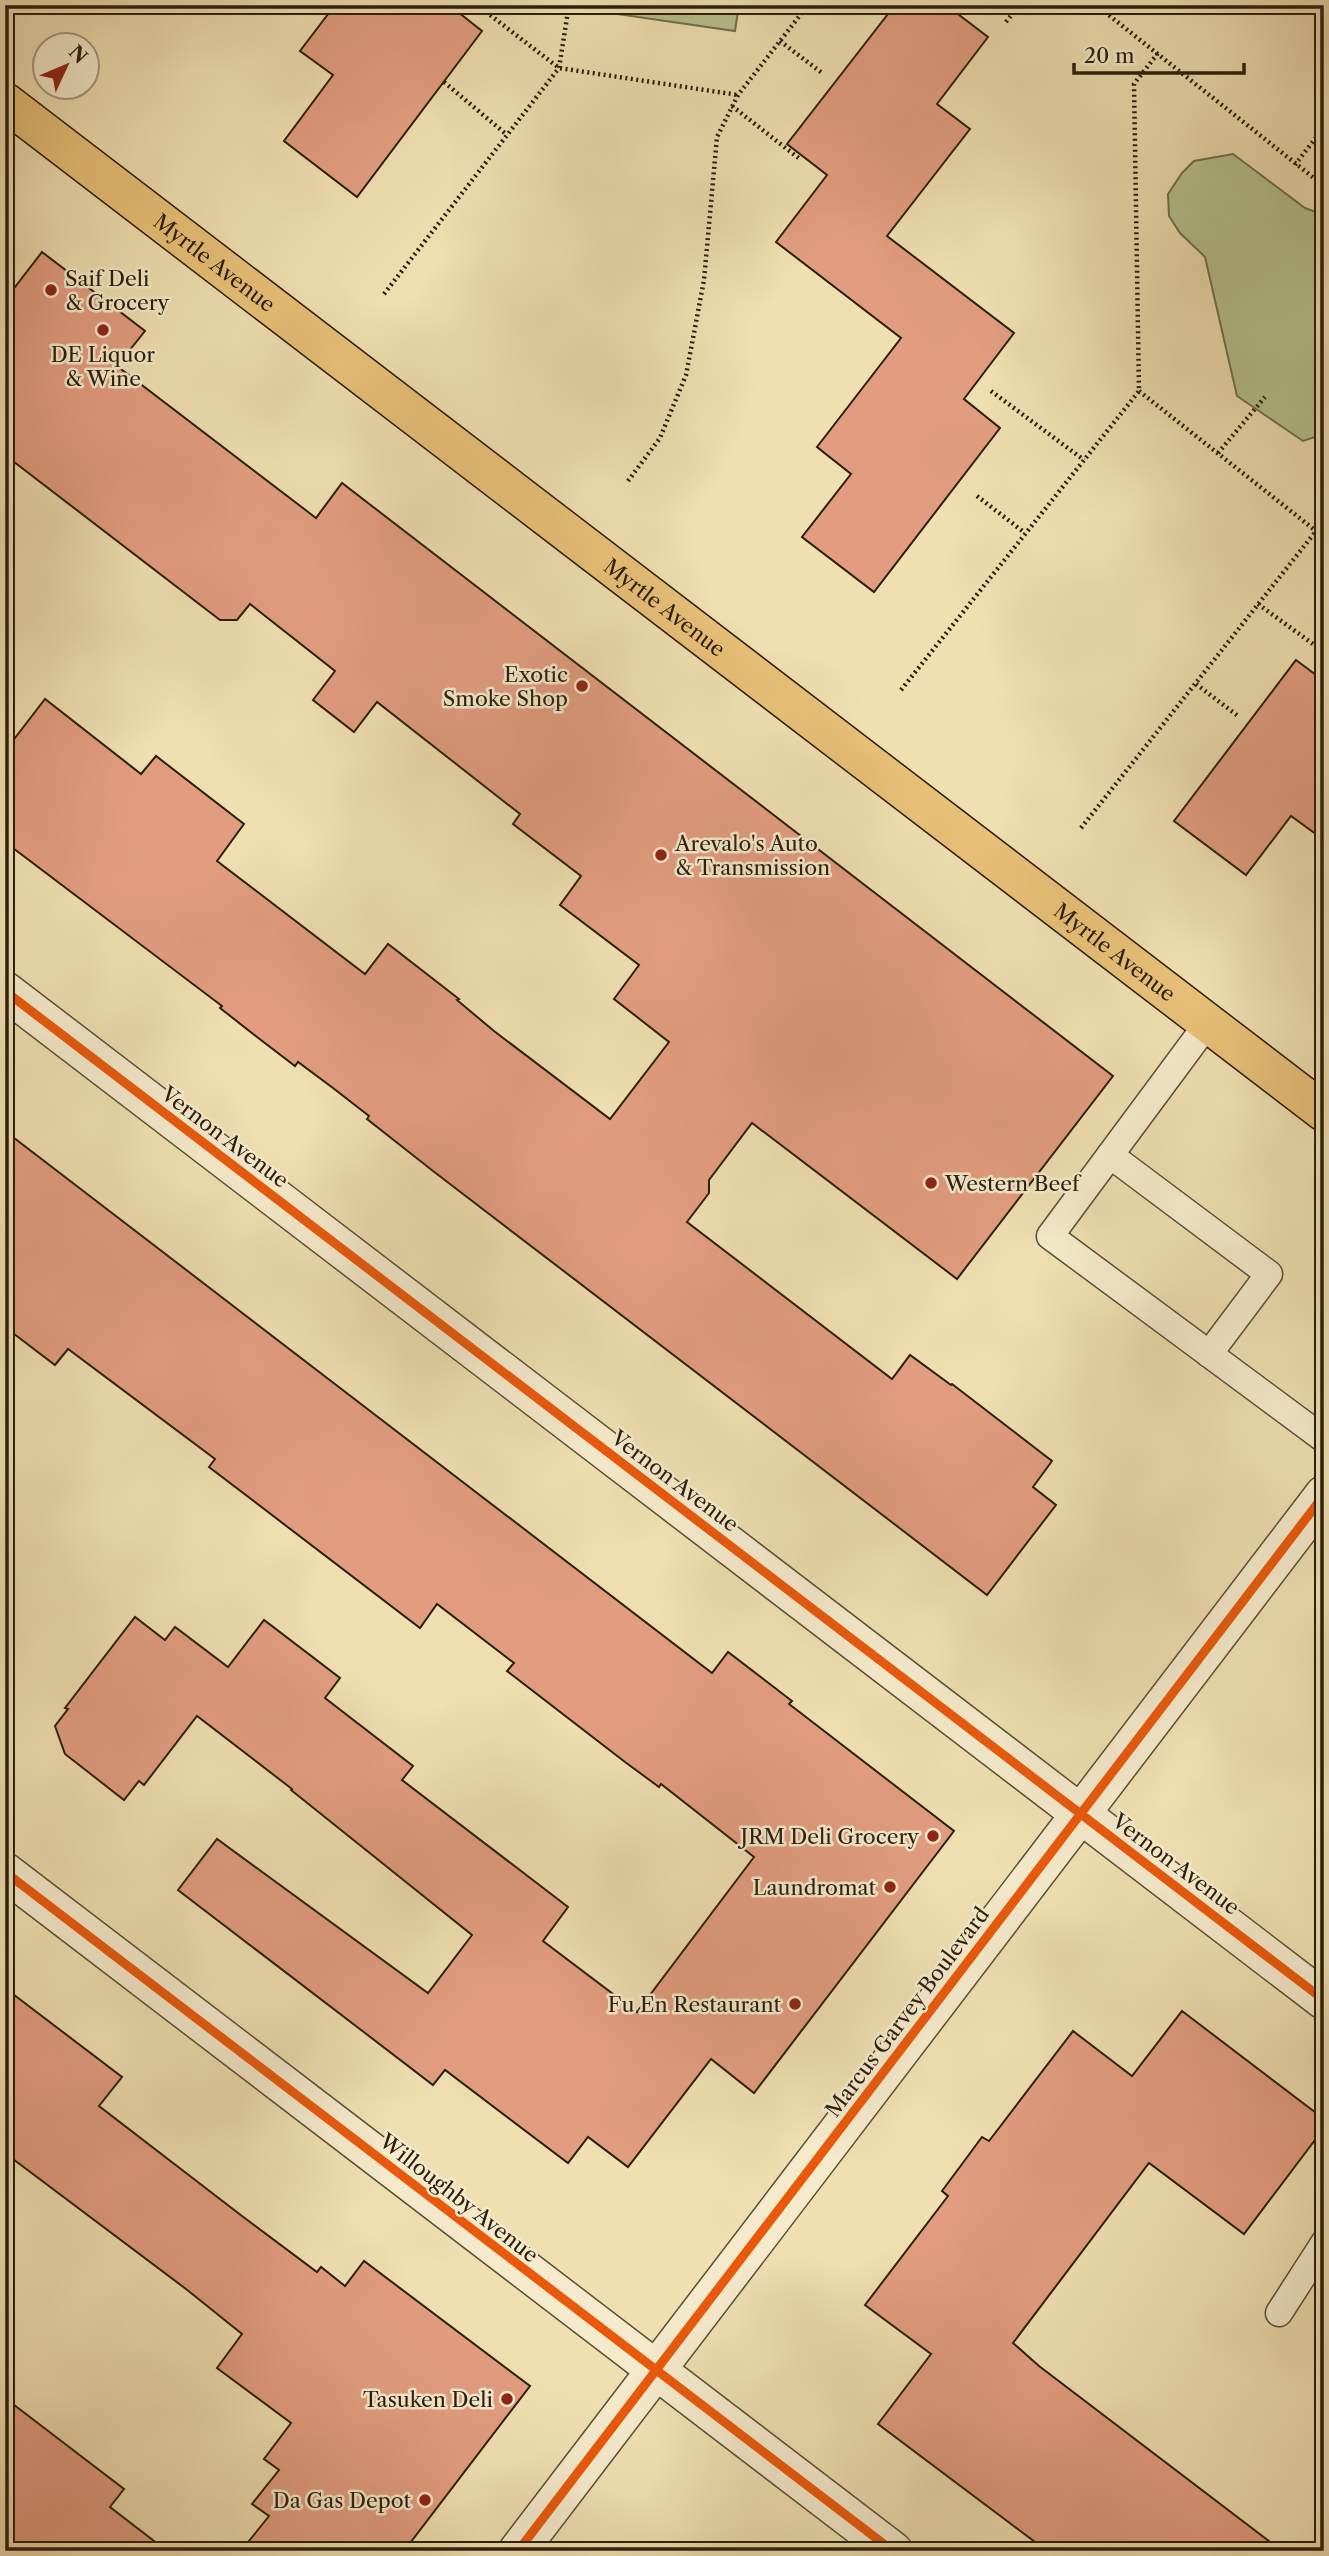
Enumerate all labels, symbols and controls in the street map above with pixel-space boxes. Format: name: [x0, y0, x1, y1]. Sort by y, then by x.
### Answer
north arrow: [32, 32, 102, 102]
scale bar: [1074, 32, 1243, 76]
text: N: [64, 41, 92, 68]
text: 20 m: [1084, 43, 1135, 68]
street label: Myrtle Avenue: [149, 208, 280, 317]
place label: Saif Deli & Grocery: [65, 266, 170, 315]
marker: Saif Deli & Grocery: [43, 282, 59, 298]
marker: DE Liquor & Wine: [95, 322, 111, 338]
place label: DE Liquor & Wine: [51, 342, 155, 391]
street label: Myrtle Avenue: [599, 553, 730, 662]
place label: Exotic Smoke Shop: [443, 662, 568, 711]
marker: Exotic Smoke Shop: [574, 678, 590, 694]
place label: Arevalo's Auto & Transmission: [674, 831, 830, 880]
marker: Arevalo's Auto & Transmission: [653, 847, 669, 863]
street label: Myrtle Avenue: [1049, 898, 1181, 1006]
street label: Vernon Avenue: [156, 1081, 293, 1193]
place label: Western Beef: [944, 1171, 1082, 1196]
marker: Western Beef: [923, 1175, 939, 1191]
street label: Vernon Avenue: [606, 1425, 743, 1537]
street label: Vernon Avenue: [1107, 1808, 1244, 1920]
place label: JRM Deli Grocery: [738, 1824, 919, 1849]
marker: JRM Deli Grocery: [925, 1828, 941, 1844]
place label: Laundromat: [753, 1875, 877, 1900]
marker: Laundromat: [882, 1879, 898, 1895]
street label: Marcus Garvey Boulevard: [820, 1902, 994, 2122]
place label: Fu En Restaurant: [608, 1992, 782, 2017]
marker: Fu En Restaurant: [787, 1996, 803, 2012]
street label: Willoughby Avenue: [374, 2128, 543, 2268]
place label: Tasuken Deli: [363, 2387, 493, 2412]
marker: Tasuken Deli: [499, 2391, 515, 2407]
place label: Da Gas Depot: [273, 2488, 412, 2513]
marker: Da Gas Depot: [417, 2492, 433, 2508]

